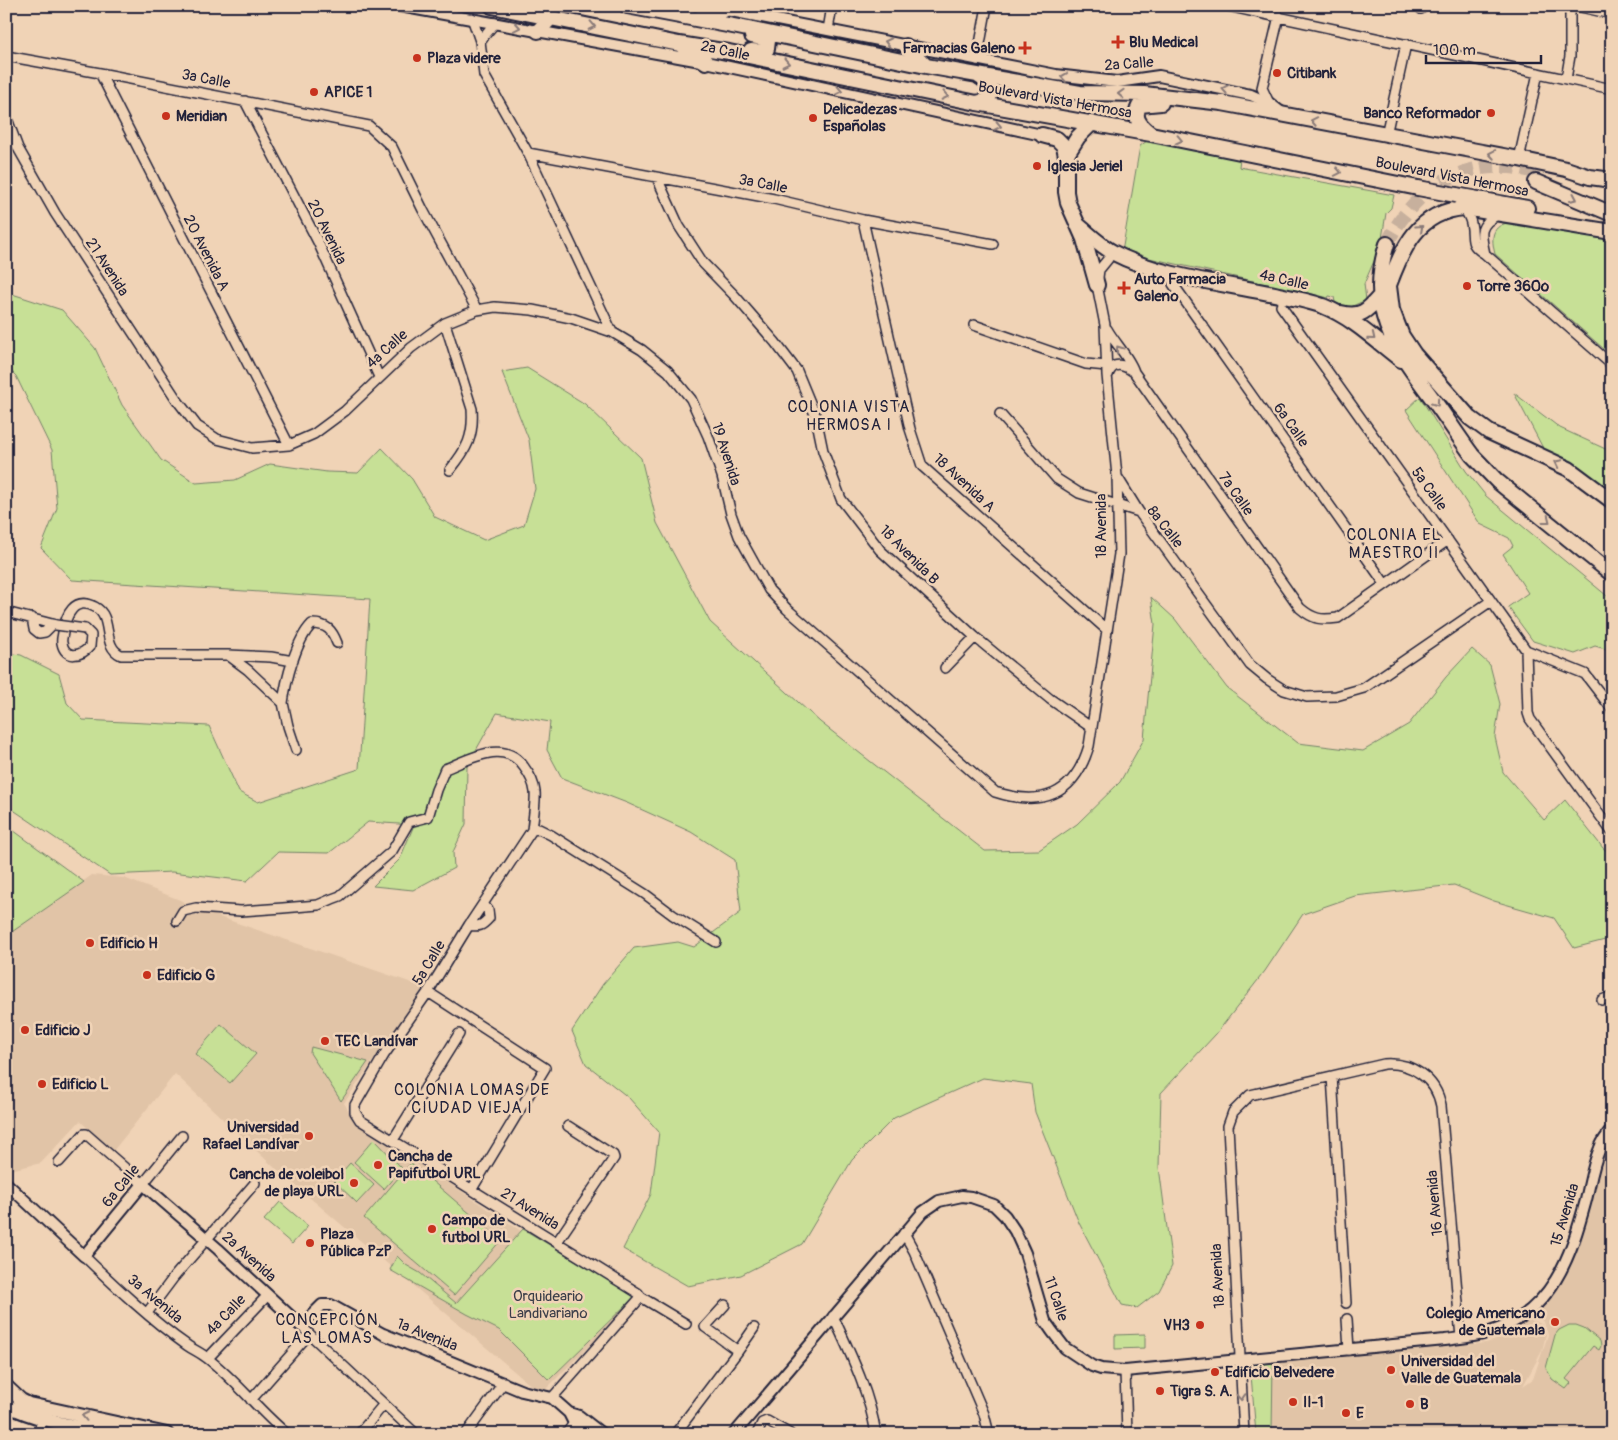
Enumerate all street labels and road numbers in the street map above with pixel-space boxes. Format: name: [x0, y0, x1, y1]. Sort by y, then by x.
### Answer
street label: 2a Calle: [699, 37, 752, 66]
street label: 2a Calle: [1104, 53, 1155, 75]
street label: 3a Calle: [180, 65, 233, 93]
street label: Boulevard Vista Hermosa: [977, 77, 1133, 123]
street label: Boulevard Vista Hermosa: [1374, 153, 1530, 201]
street label: 3a Calle: [737, 170, 790, 198]
street label: 20 Avenida: [303, 196, 351, 268]
street label: 20 Avenida A: [179, 212, 233, 295]
street label: 21 Avenida: [81, 234, 133, 300]
street label: 4a Calle: [1258, 265, 1311, 295]
street label: 4a Calle: [362, 325, 412, 373]
street label: 6a Calle: [1269, 399, 1313, 451]
street label: 19 Avenida: [707, 420, 745, 488]
street label: 18 Avenida A: [929, 450, 999, 517]
street label: 5a Calle: [1407, 464, 1451, 515]
street label: 7a Calle: [1214, 469, 1258, 520]
street label: 18 Avenida: [1092, 494, 1111, 558]
street label: 8a Calle: [1143, 502, 1188, 552]
street label: 18 Avenida B: [875, 521, 943, 589]
street label: 5a Calle: [408, 937, 450, 989]
street label: 6a Calle: [98, 1160, 144, 1211]
street label: 16 Avenida: [1423, 1169, 1447, 1237]
street label: 15 Avenida: [1546, 1181, 1584, 1249]
street label: 21 Avenida: [497, 1184, 563, 1234]
street label: 2a Avenida: [218, 1228, 280, 1286]
street label: 18 Avenida: [1207, 1243, 1229, 1309]
street label: 3a Avenida: [123, 1270, 187, 1328]
street label: 11 Calle: [1040, 1274, 1073, 1324]
street label: 4a Calle: [202, 1290, 251, 1339]
street label: 1a Avenida: [394, 1314, 460, 1356]

